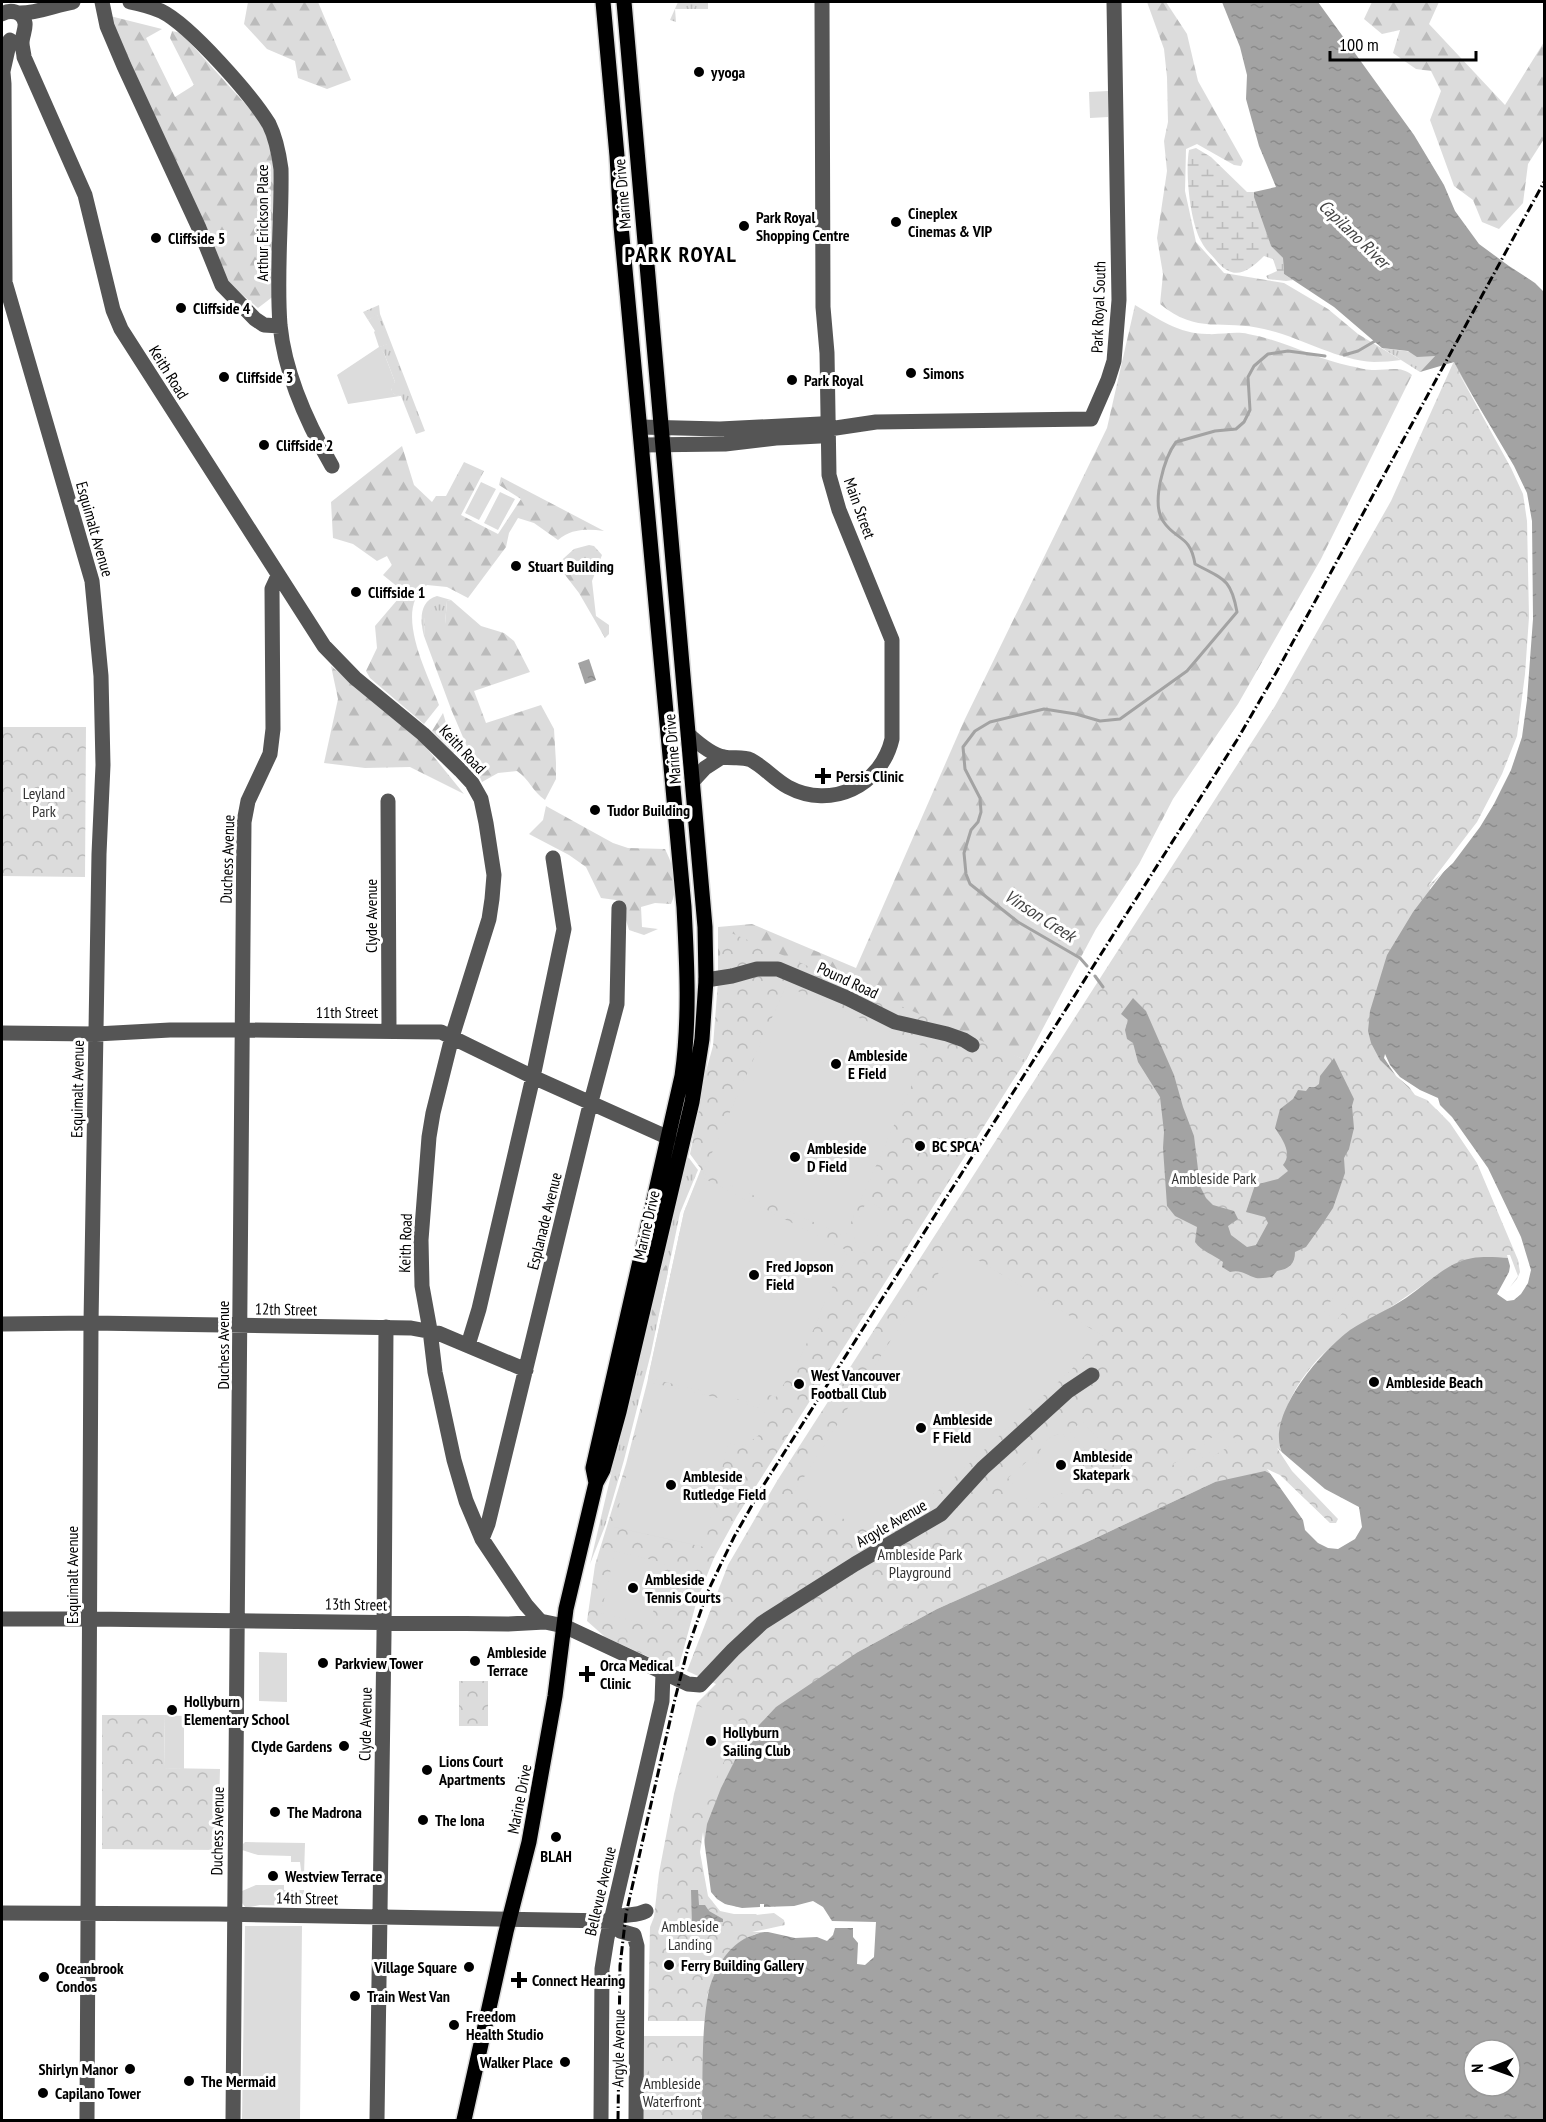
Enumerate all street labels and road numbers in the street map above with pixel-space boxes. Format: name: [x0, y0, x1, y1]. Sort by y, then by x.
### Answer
street label: Marine Drive: [609, 158, 635, 230]
street label: Arthur Erickson Place: [252, 164, 272, 282]
street label: Park Royal South: [1086, 261, 1110, 353]
street label: Keith Road: [145, 341, 193, 403]
street label: Main Street: [840, 475, 880, 542]
street label: Esquimalt Avenue: [72, 479, 118, 579]
street label: Marine Drive: [659, 713, 685, 785]
street label: Keith Road: [435, 720, 491, 778]
street label: Duchess Avenue: [215, 814, 239, 904]
street label: Clyde Avenue: [361, 879, 381, 953]
street label: Pound Road: [814, 957, 882, 1003]
street label: 11th Street: [316, 1002, 379, 1022]
street label: Esquimalt Avenue: [66, 1040, 88, 1138]
street label: Esplanade Avenue: [522, 1170, 566, 1272]
street label: Marine Drive: [628, 1188, 664, 1262]
street label: Keith Road: [394, 1213, 416, 1273]
street label: 12th Street: [255, 1298, 318, 1320]
street label: Duchess Avenue: [213, 1301, 233, 1389]
street label: Argyle Avenue: [852, 1495, 930, 1551]
street label: Esquimalt Avenue: [62, 1526, 82, 1624]
street label: 13th Street: [325, 1593, 388, 1615]
street label: Clyde Avenue: [354, 1687, 376, 1761]
street label: Marine Drive: [502, 1762, 536, 1836]
street label: Duchess Avenue: [206, 1786, 228, 1876]
street label: Bellevue Avenue: [580, 1844, 620, 1938]
street label: 14th Street: [276, 1887, 339, 1909]
street label: Argyle Avenue: [607, 2009, 629, 2087]

